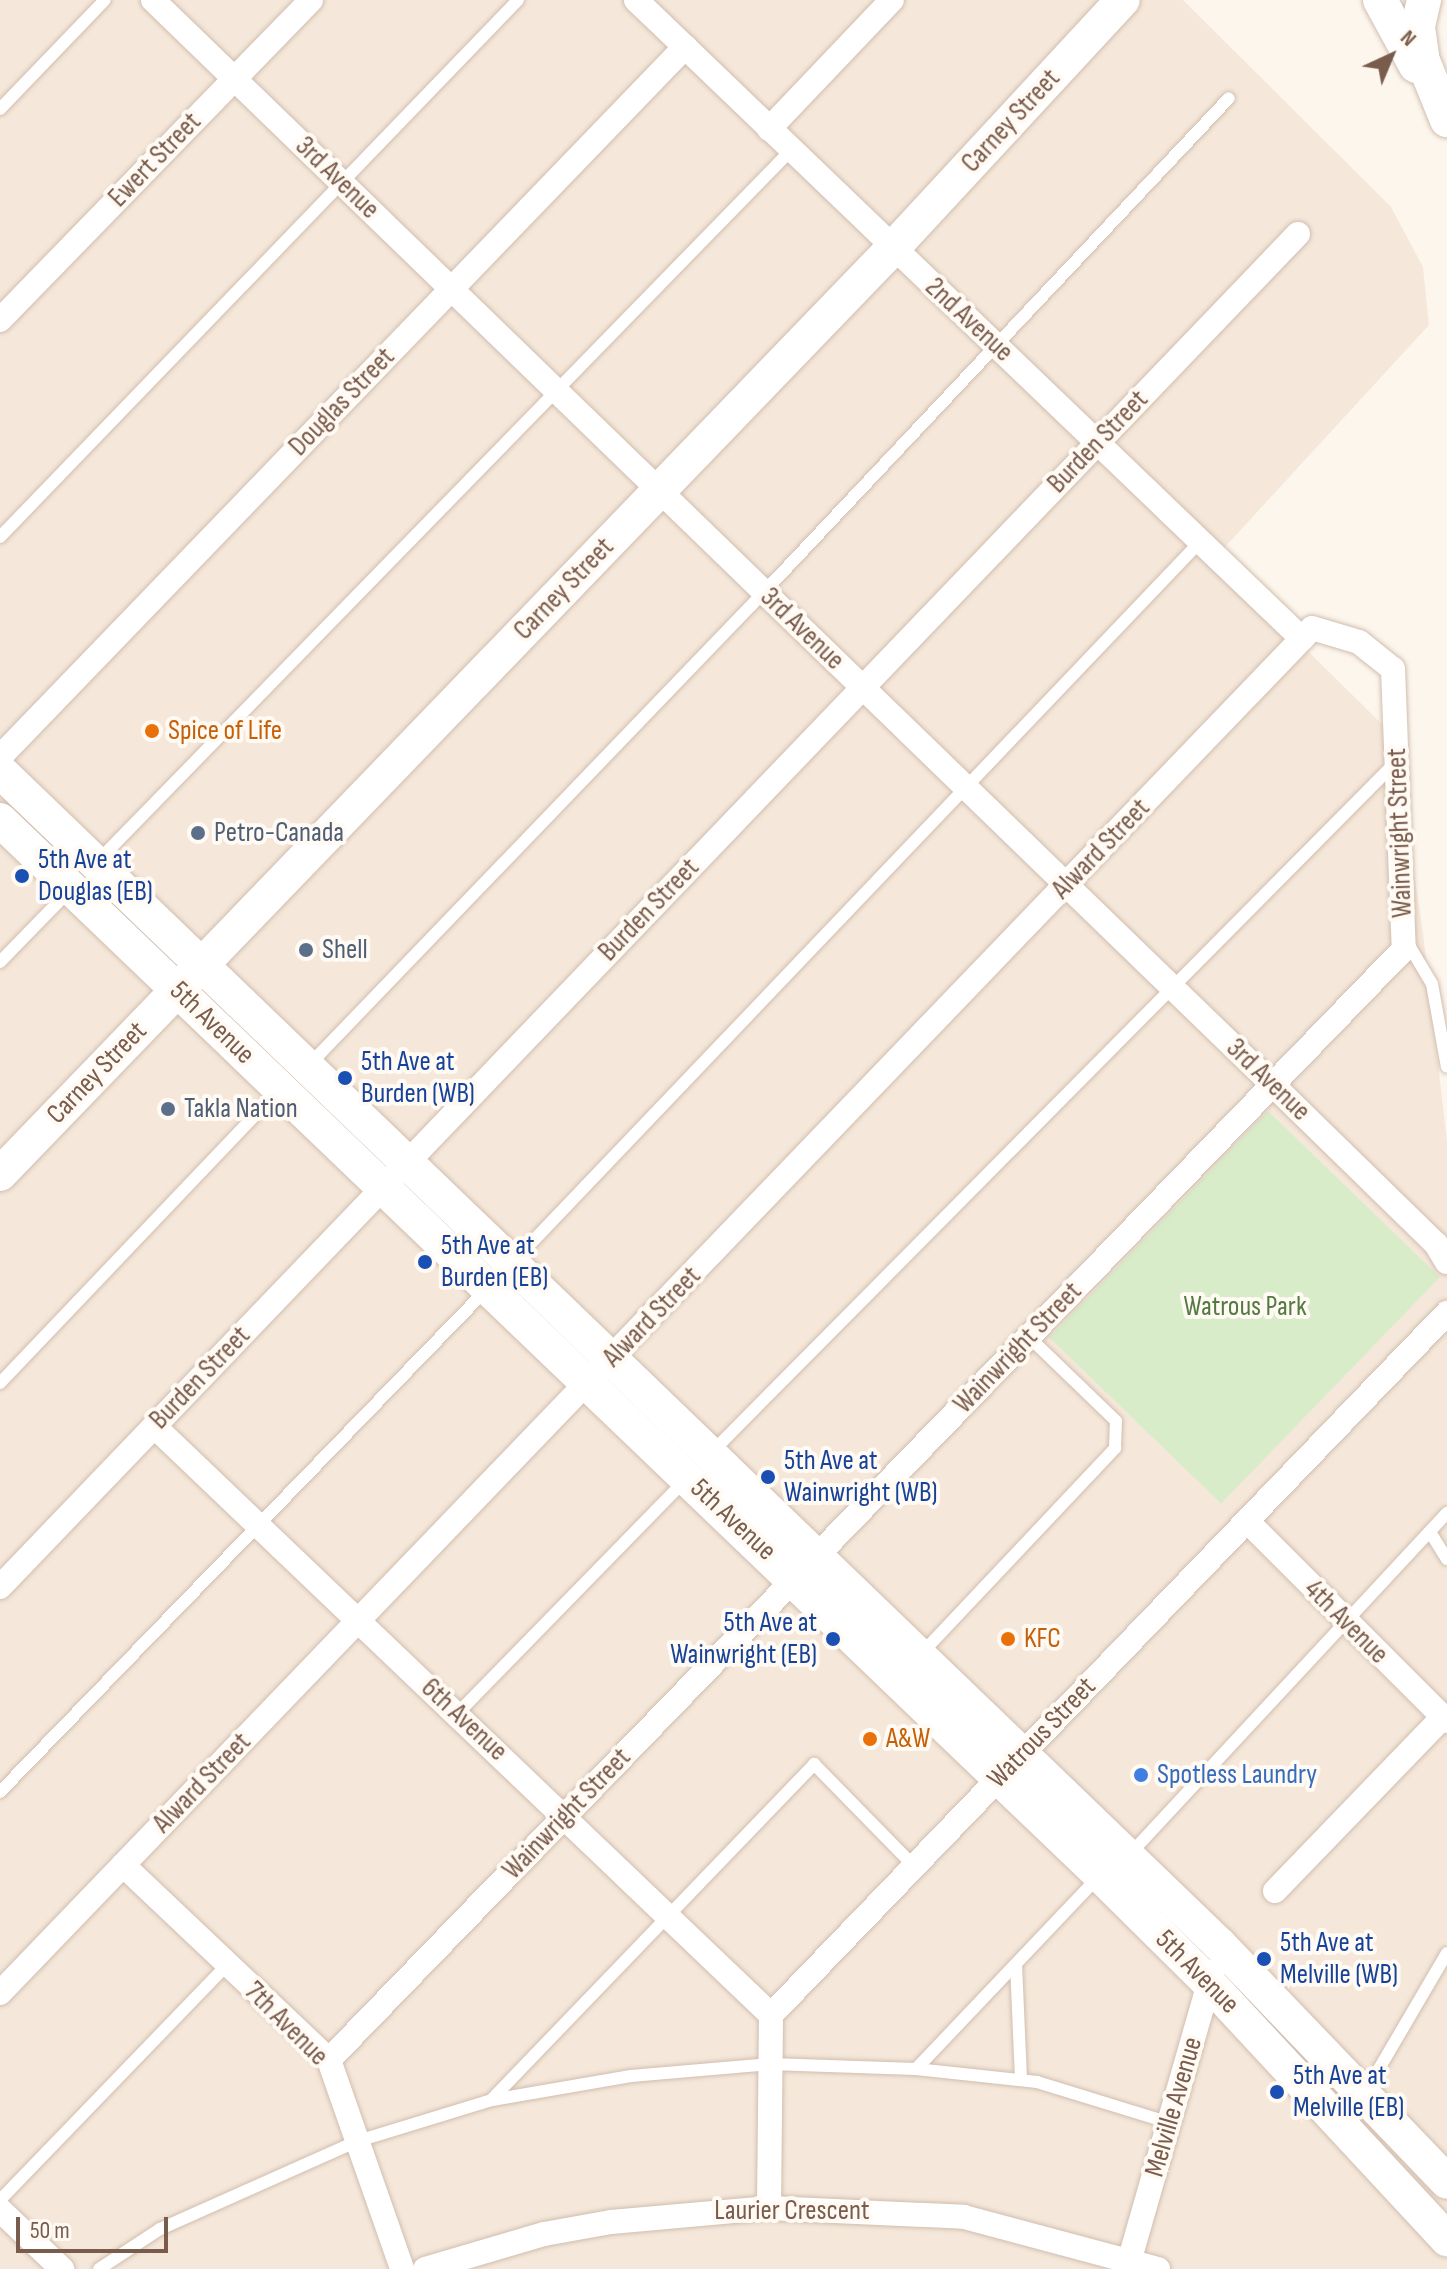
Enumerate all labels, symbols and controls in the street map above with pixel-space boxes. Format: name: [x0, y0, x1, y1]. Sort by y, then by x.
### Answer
north arrow: [1351, 16, 1431, 96]
text: N: [1394, 25, 1422, 52]
street label: Carney Street: [955, 62, 1067, 180]
street label: Ewert Street: [102, 106, 208, 214]
street label: 3rd Avenue: [288, 130, 386, 226]
street label: 2nd Avenue: [918, 271, 1020, 369]
street label: Douglas Street: [282, 341, 402, 463]
street label: Burden Street: [1041, 384, 1155, 500]
street label: Carney Street: [507, 531, 621, 647]
street label: 3rd Avenue: [753, 581, 851, 677]
place label: Spice of Life: [168, 714, 282, 748]
marker: Spice of Life: [143, 722, 161, 740]
street label: Wainwright Street: [1380, 748, 1420, 918]
street label: Alward Street: [1045, 792, 1157, 906]
place label: Petro-Canada: [214, 816, 344, 850]
marker: Petro-Canada: [189, 824, 207, 842]
place label: 5th Ave at Douglas (EB): [38, 843, 153, 909]
street label: Burden Street: [592, 852, 706, 968]
marker: 5th Ave at Douglas (EB): [13, 867, 31, 885]
place label: Shell: [322, 933, 368, 967]
marker: Shell: [297, 941, 315, 959]
street label: 5th Avenue: [163, 975, 261, 1071]
street label: Carney Street: [40, 1015, 154, 1131]
street label: 3rd Avenue: [1219, 1032, 1317, 1128]
place label: 5th Ave at Burden (WB): [361, 1045, 475, 1111]
marker: 5th Ave at Burden (WB): [336, 1069, 354, 1087]
place label: Takla Nation: [184, 1092, 298, 1126]
marker: Takla Nation: [159, 1100, 177, 1118]
place label: 5th Ave at Burden (EB): [441, 1229, 548, 1295]
marker: 5th Ave at Burden (EB): [416, 1253, 434, 1271]
street label: Alward Street: [596, 1260, 708, 1374]
street label: Wainwright Street: [947, 1275, 1089, 1421]
park label: Watrous Park: [1183, 1290, 1307, 1324]
street label: Burden Street: [143, 1320, 257, 1436]
place label: 5th Ave at Wainwright (WB): [784, 1444, 938, 1510]
marker: 5th Ave at Wainwright (WB): [759, 1468, 777, 1486]
street label: 5th Avenue: [683, 1472, 783, 1568]
street label: 4th Avenue: [1297, 1573, 1395, 1671]
place label: 5th Ave at Wainwright (EB): [670, 1606, 817, 1672]
place label: KFC: [1024, 1622, 1061, 1656]
marker: 5th Ave at Wainwright (EB): [824, 1630, 842, 1648]
marker: KFC: [999, 1630, 1017, 1648]
street label: Watrous Street: [981, 1671, 1103, 1795]
street label: 6th Avenue: [414, 1672, 514, 1768]
place label: A&W: [886, 1722, 930, 1756]
street label: Alward Street: [146, 1726, 258, 1840]
marker: A&W: [861, 1730, 879, 1748]
street label: Wainwright Street: [496, 1741, 638, 1887]
place label: Spotless Laundry: [1157, 1758, 1317, 1792]
marker: Spotless Laundry: [1132, 1766, 1150, 1784]
street label: 5th Avenue: [1148, 1923, 1246, 2021]
place label: 5th Ave at Melville (WB): [1280, 1926, 1398, 1992]
marker: 5th Ave at Melville (WB): [1255, 1950, 1273, 1968]
street label: 7th Avenue: [237, 1975, 335, 2073]
street label: Melville Avenue: [1138, 2033, 1210, 2181]
place label: 5th Ave at Melville (EB): [1293, 2059, 1404, 2125]
marker: 5th Ave at Melville (EB): [1268, 2083, 1286, 2101]
street label: Laurier Crescent: [714, 2194, 870, 2228]
scale bar: [20, 2201, 172, 2251]
text: 50 m: [30, 2216, 70, 2245]

